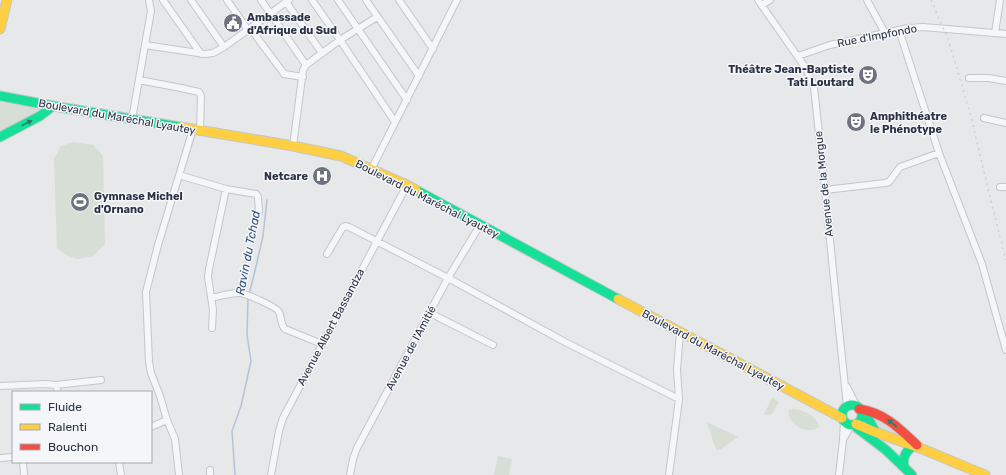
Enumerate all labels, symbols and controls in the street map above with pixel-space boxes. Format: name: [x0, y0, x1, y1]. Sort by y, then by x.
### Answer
place label: Ambassade d'Afrique du Sud: [247, 11, 337, 37]
public building icon: Ambassade d'Afrique du Sud: [222, 12, 244, 34]
street label: Rue d'Impfondo: [836, 22, 918, 50]
place label: Théâtre Jean-Baptiste Tati Loutard: [728, 63, 854, 89]
theatre icon: Théâtre Jean-Baptiste Tati Loutard: [857, 64, 879, 86]
street label: Boulevard du Maréchal Lyautey: [37, 97, 197, 137]
place label: Amphithéatre le Phénotype: [870, 110, 948, 136]
theatre icon: Amphithéatre le Phénotype: [845, 111, 867, 133]
one-way arrow: [21, 119, 33, 126]
street label: Avenue de la Morgue: [812, 130, 836, 238]
street label: Boulevard du Maréchal Lyautey: [353, 157, 501, 241]
hospital icon: Netcare: [311, 165, 333, 187]
place label: Netcare: [264, 170, 308, 183]
place label: Gymnase Michel d'Ornano: [94, 190, 183, 216]
sports icon: Gymnase Michel d'Ornano: [69, 191, 91, 213]
water label: Ravin du Tchad: [233, 209, 263, 296]
street label: Avenue Albert Bassandza: [295, 266, 367, 388]
street label: Avenue de l'Amitié: [383, 303, 439, 393]
street label: Boulevard du Maréchal Lyautey: [640, 307, 786, 393]
legend: [12, 391, 152, 463]
text: Fluide: [48, 400, 82, 414]
one-way arrow: [887, 419, 898, 428]
text: Ralenti: [48, 420, 87, 434]
text: Bouchon: [48, 440, 98, 454]

